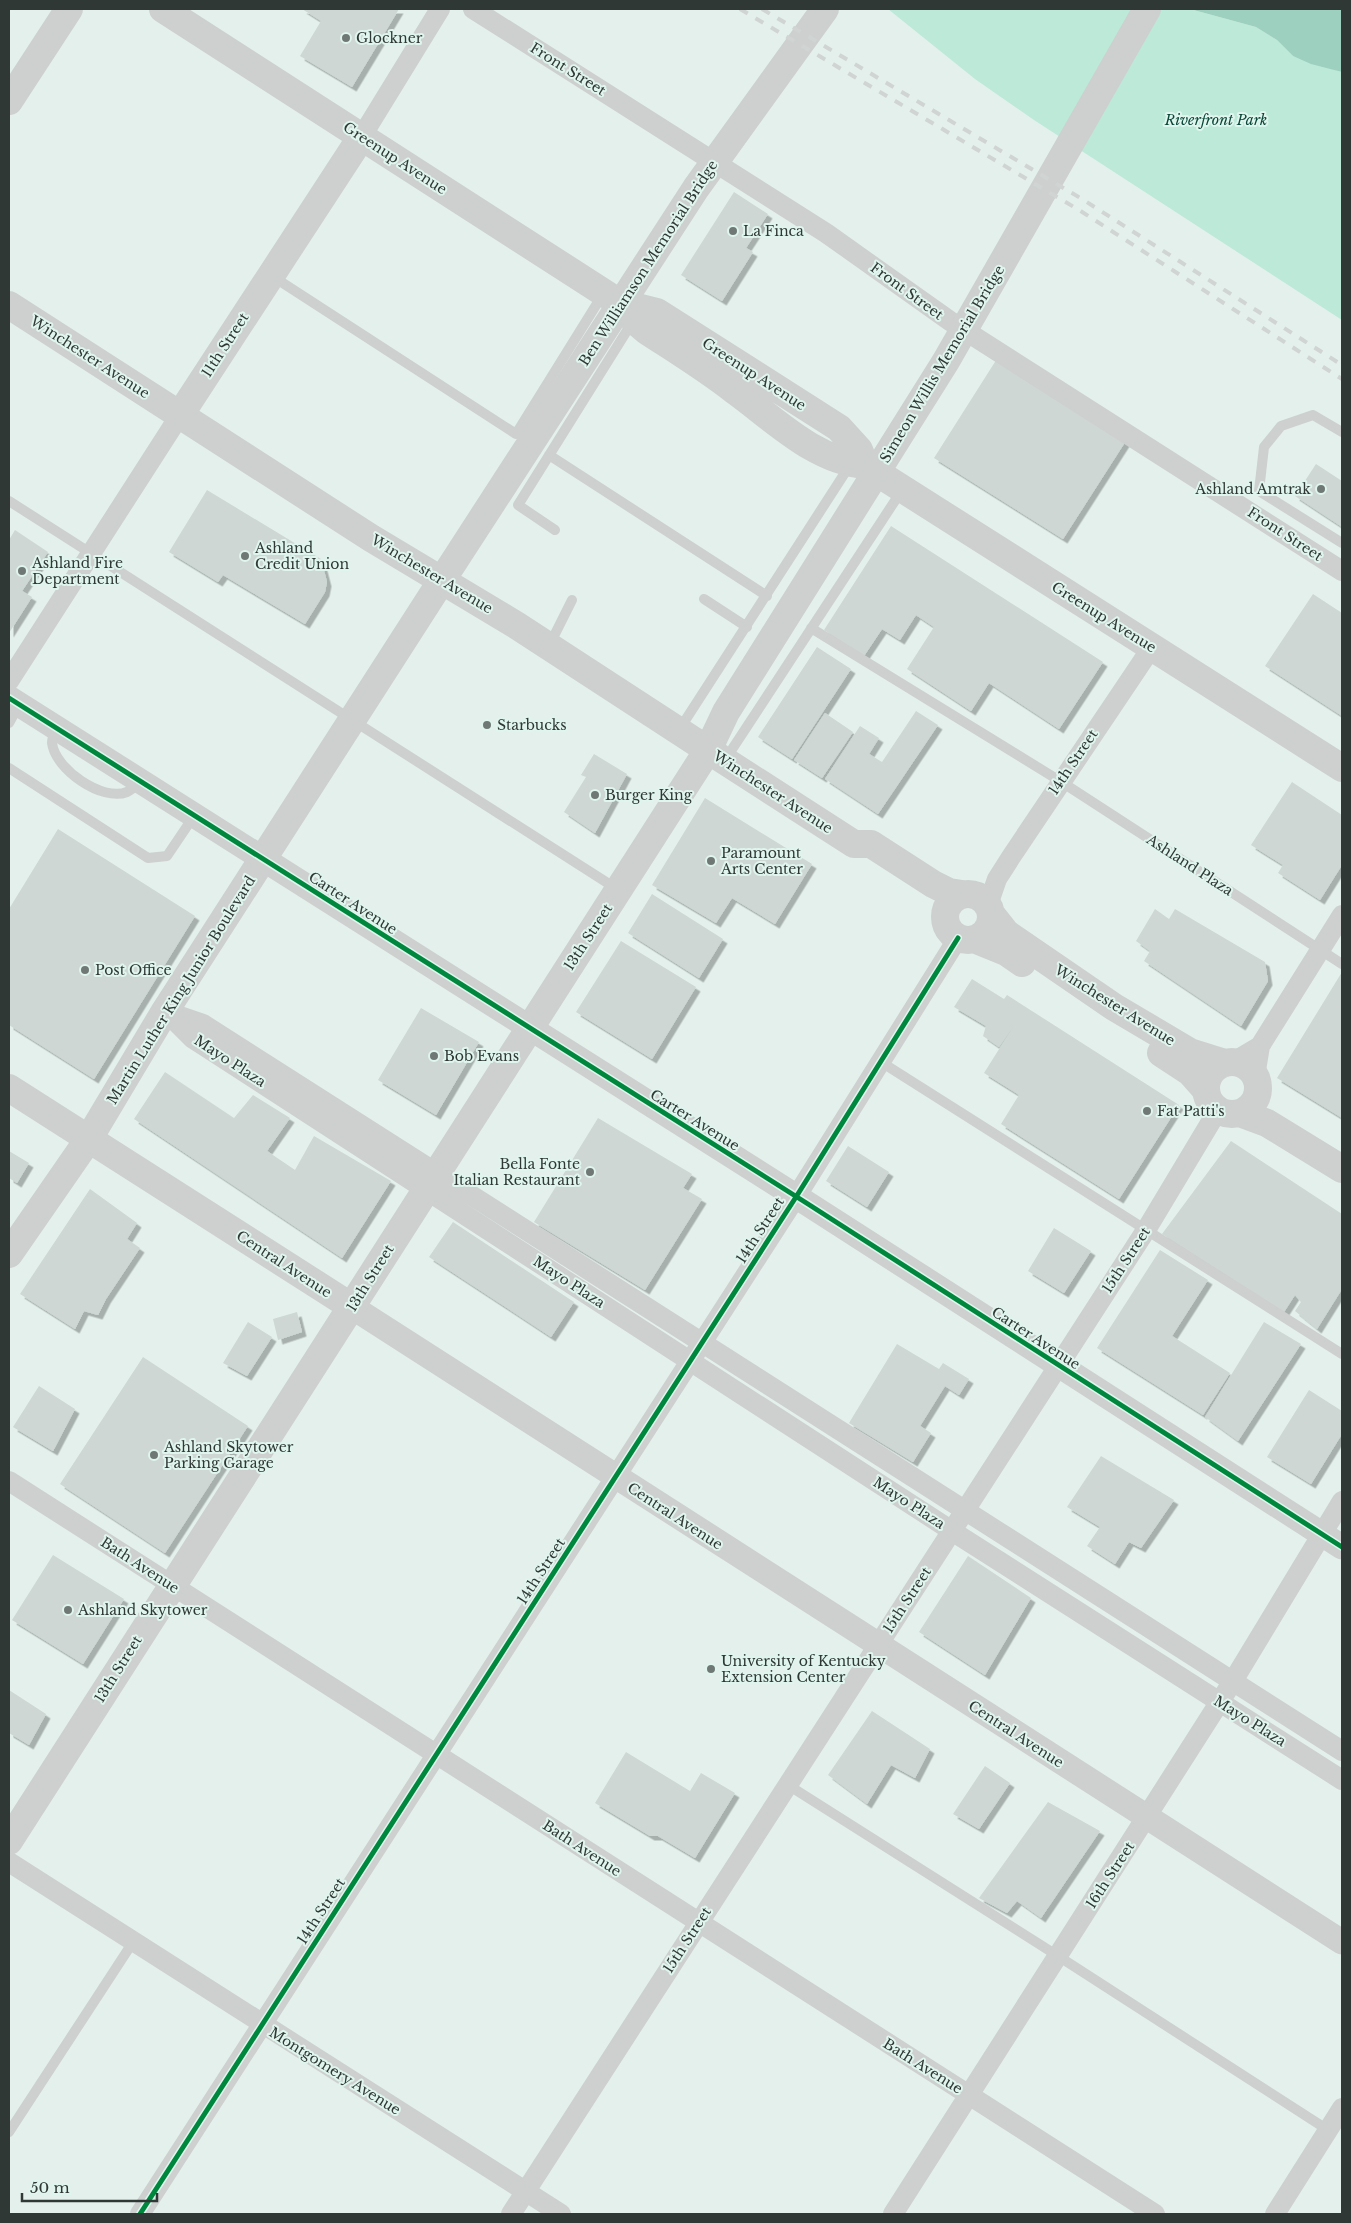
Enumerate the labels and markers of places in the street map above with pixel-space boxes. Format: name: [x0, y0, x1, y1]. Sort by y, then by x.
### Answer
place label: Glockner: [356, 29, 423, 47]
marker: Glockner: [340, 32, 352, 44]
place label: La Finca: [743, 222, 804, 240]
marker: La Finca: [727, 225, 739, 237]
place label: Ashland Amtrak: [1194, 480, 1311, 498]
marker: Ashland Amtrak: [1315, 483, 1327, 495]
place label: Ashland Credit Union: [254, 539, 349, 573]
marker: Ashland Credit Union: [239, 550, 251, 562]
place label: Ashland Fire Department: [31, 554, 123, 588]
marker: Ashland Fire Department: [16, 565, 28, 577]
place label: Starbucks: [497, 716, 567, 734]
marker: Starbucks: [481, 719, 493, 731]
place label: Burger King: [605, 786, 693, 804]
marker: Burger King: [589, 789, 601, 801]
place label: Paramount Arts Center: [720, 844, 803, 878]
marker: Paramount Arts Center: [705, 855, 717, 867]
place label: Post Office: [95, 961, 171, 979]
marker: Post Office: [79, 964, 91, 976]
place label: Bob Evans: [444, 1047, 519, 1065]
marker: Bob Evans: [428, 1050, 440, 1062]
place label: Fat Patti's: [1157, 1102, 1225, 1120]
marker: Fat Patti's: [1141, 1105, 1153, 1117]
place label: Bella Fonte Italian Restaurant: [454, 1155, 581, 1189]
marker: Bella Fonte Italian Restaurant: [584, 1166, 596, 1178]
place label: Ashland Skytower Parking Garage: [163, 1438, 294, 1472]
marker: Ashland Skytower Parking Garage: [148, 1449, 160, 1461]
place label: Ashland Skytower: [77, 1601, 208, 1619]
marker: Ashland Skytower: [62, 1604, 74, 1616]
place label: University of Kentucky Extension Center: [721, 1652, 886, 1686]
marker: University of Kentucky Extension Center: [705, 1663, 717, 1675]

